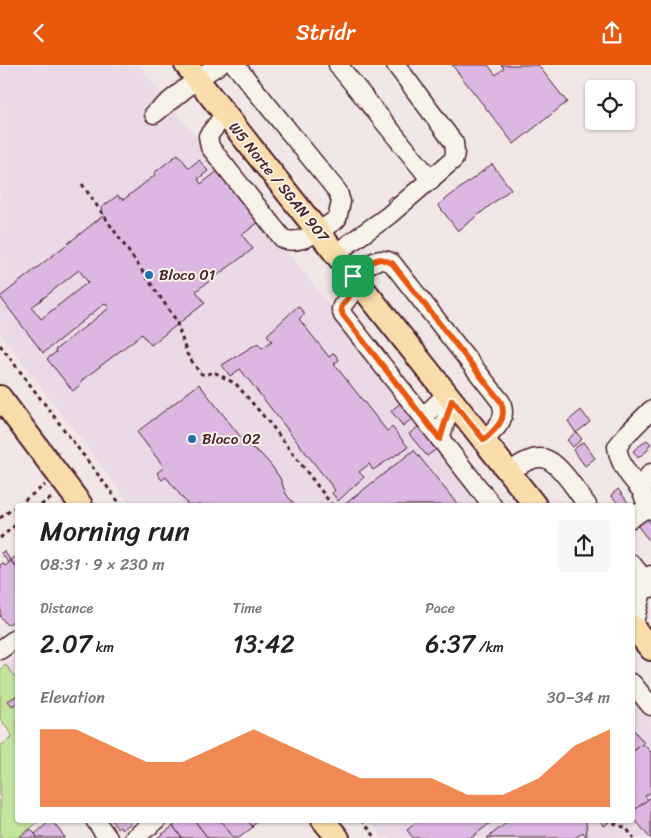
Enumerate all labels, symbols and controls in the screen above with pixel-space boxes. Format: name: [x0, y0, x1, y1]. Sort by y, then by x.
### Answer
text: Stridr: [296, 13, 355, 52]
icon: back: [25, 19, 53, 47]
icon: share: [598, 19, 626, 47]
map controls: [585, 80, 635, 130]
button: locate: [585, 80, 635, 130]
street label: W5 Norte / SGAN 907: [222, 116, 337, 249]
pin: [332, 255, 374, 297]
place label: Bloco 01: [159, 262, 215, 288]
icon: arrive: [339, 262, 367, 290]
marker: Bloco 01: [143, 269, 155, 281]
place label: Bloco 02: [202, 426, 261, 452]
marker: Bloco 02: [186, 433, 198, 445]
text: Morning run: [40, 506, 190, 555]
button: share: [558, 520, 610, 572]
text: 08:31 · 9 × 230 m: [40, 550, 164, 579]
text: Distance: [40, 596, 93, 621]
text: Time: [233, 596, 262, 621]
text: Pace: [425, 596, 455, 621]
text: 2.07: [40, 621, 92, 666]
text: 13:42: [233, 621, 295, 666]
text: 6:37: [425, 621, 475, 666]
text: km: [92, 635, 114, 660]
text: /km: [475, 635, 504, 660]
text: Elevation: [40, 683, 105, 712]
text: 30–34 m: [547, 683, 610, 712]

